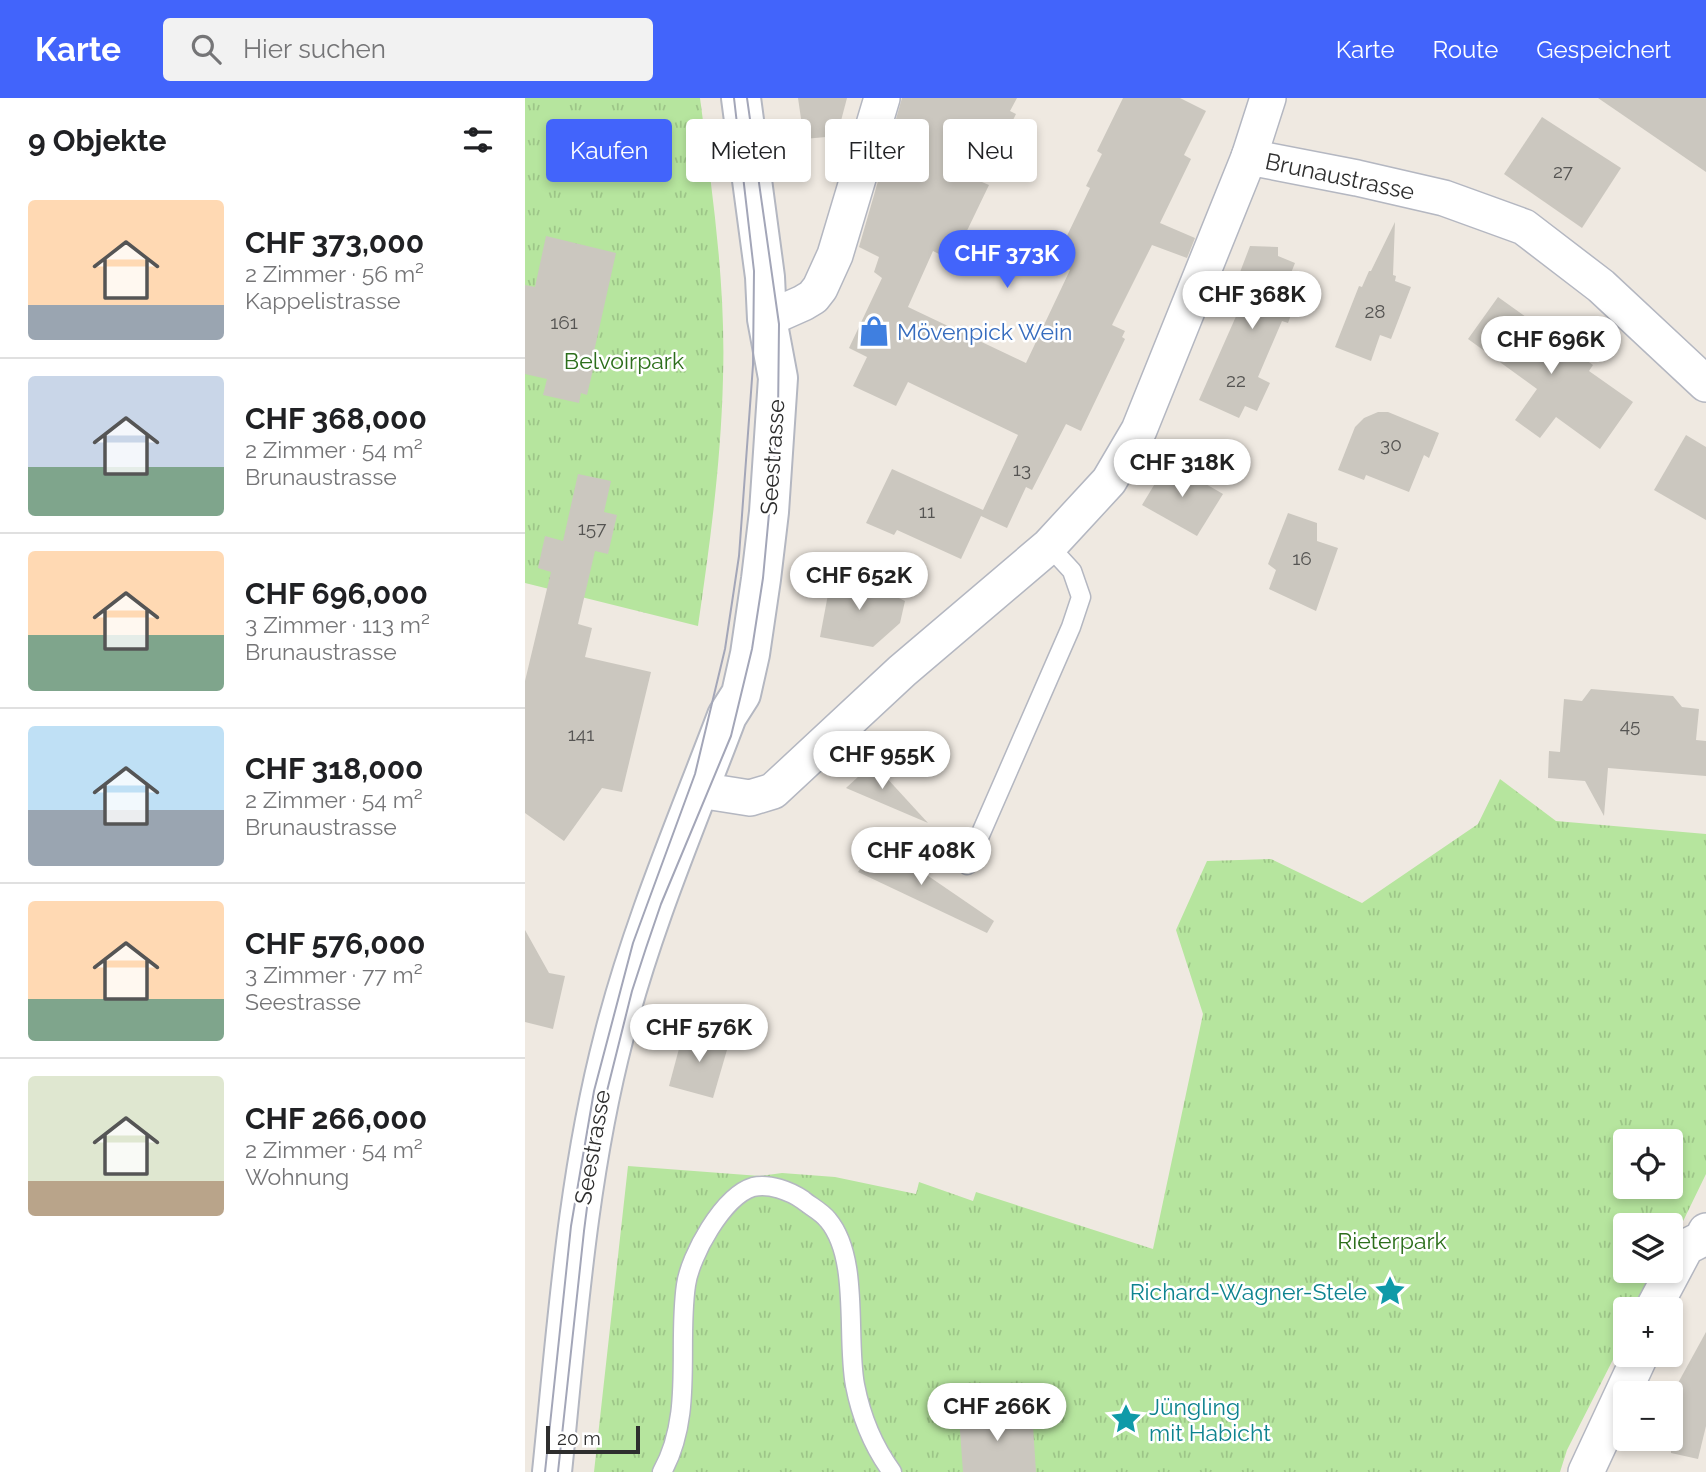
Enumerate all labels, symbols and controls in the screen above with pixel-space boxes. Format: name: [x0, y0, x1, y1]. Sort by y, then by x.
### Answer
search box: [163, 18, 653, 81]
text: Karte: [35, 30, 121, 69]
icon: search: [187, 30, 225, 68]
text: Hier suchen: [243, 34, 386, 64]
text: Karte: [1336, 35, 1395, 64]
text: Route: [1433, 35, 1498, 64]
text: Gespeichert: [1536, 35, 1671, 64]
chip: Kaufen: [546, 119, 672, 182]
chip: Mieten: [686, 119, 811, 182]
chip: Filter: [825, 119, 929, 182]
chip: Neu: [943, 119, 1037, 182]
icon: filters: [459, 121, 497, 159]
text: 9 Objekte: [28, 123, 166, 158]
street label: Brunaustrasse: [1263, 147, 1417, 205]
house number: 27: [1553, 160, 1573, 182]
text: CHF 373,000: [245, 225, 424, 260]
icon: home: [84, 228, 168, 312]
pin: CHF 373K: [935, 230, 1079, 290]
text: CHF 373K: [954, 239, 1060, 266]
text: 2 Zimmer · 56 m²: [245, 260, 424, 287]
pin: CHF 368K: [1180, 272, 1324, 331]
text: CHF 368K: [1198, 280, 1306, 307]
text: Kappelistrasse: [245, 287, 401, 314]
house number: 28: [1364, 300, 1386, 322]
house number: 161: [550, 311, 578, 333]
shop icon: Mövenpick Wein: [857, 314, 891, 348]
pin: CHF 696K: [1479, 316, 1623, 376]
place label: Mövenpick Wein: [897, 318, 1073, 345]
text: CHF 696K: [1497, 325, 1605, 352]
park label: Belvoirpark: [564, 347, 684, 374]
house number: 22: [1226, 369, 1246, 391]
street label: Seestrasse: [754, 398, 790, 516]
text: CHF 368,000: [245, 401, 427, 436]
icon: home: [84, 404, 168, 488]
house number: 30: [1380, 433, 1402, 455]
text: 2 Zimmer · 54 m²: [245, 436, 423, 463]
pin: CHF 318K: [1110, 440, 1254, 499]
text: CHF 318K: [1130, 448, 1234, 475]
house number: 13: [1013, 458, 1031, 480]
text: Brunaustrasse: [245, 463, 397, 490]
house number: 11: [919, 500, 935, 522]
house number: 157: [578, 517, 606, 539]
house number: 16: [1292, 547, 1312, 569]
pin: CHF 652K: [787, 552, 931, 612]
text: CHF 652K: [806, 561, 912, 588]
text: CHF 696,000: [245, 576, 428, 611]
icon: home: [84, 579, 168, 663]
text: 3 Zimmer · 113 m²: [245, 611, 430, 638]
text: Brunaustrasse: [245, 638, 397, 665]
house number: 45: [1620, 714, 1640, 736]
house number: 141: [568, 723, 594, 745]
pin: CHF 955K: [810, 732, 954, 791]
text: CHF 955K: [829, 740, 935, 767]
text: CHF 318,000: [245, 751, 424, 786]
icon: home: [84, 754, 168, 838]
text: 2 Zimmer · 54 m²: [245, 786, 423, 813]
text: Brunaustrasse: [245, 813, 397, 840]
pin: CHF 408K: [849, 828, 993, 887]
text: CHF 408K: [867, 836, 975, 863]
text: CHF 576,000: [245, 926, 425, 961]
icon: home: [84, 929, 168, 1013]
text: 3 Zimmer · 77 m²: [245, 961, 423, 988]
text: Seestrasse: [245, 988, 361, 1015]
pin: CHF 576K: [627, 1004, 771, 1064]
text: CHF 576K: [646, 1013, 752, 1040]
street label: Seestrasse: [569, 1088, 615, 1206]
text: CHF 266,000: [245, 1101, 427, 1136]
icon: home: [84, 1104, 168, 1188]
map controls: [1613, 1129, 1683, 1451]
button: locate: [1613, 1129, 1683, 1199]
text: 2 Zimmer · 54 m²: [245, 1136, 423, 1163]
text: Wohnung: [245, 1163, 349, 1190]
button: layers: [1613, 1213, 1683, 1283]
park label: Rieterpark: [1337, 1227, 1447, 1254]
place icon: Richard-Wagner-Stele: [1373, 1274, 1407, 1308]
place label: Richard-Wagner-Stele: [1130, 1278, 1367, 1305]
button: +: [1613, 1297, 1683, 1367]
button: −: [1613, 1381, 1683, 1451]
pin: CHF 266K: [925, 1384, 1069, 1443]
text: CHF 266K: [943, 1392, 1051, 1419]
place label: Jüngling mit Habicht: [1149, 1393, 1271, 1446]
place icon: Jüngling mit Habicht: [1109, 1402, 1143, 1436]
scale bar: [546, 1423, 641, 1455]
text: 20 m: [557, 1427, 601, 1449]

